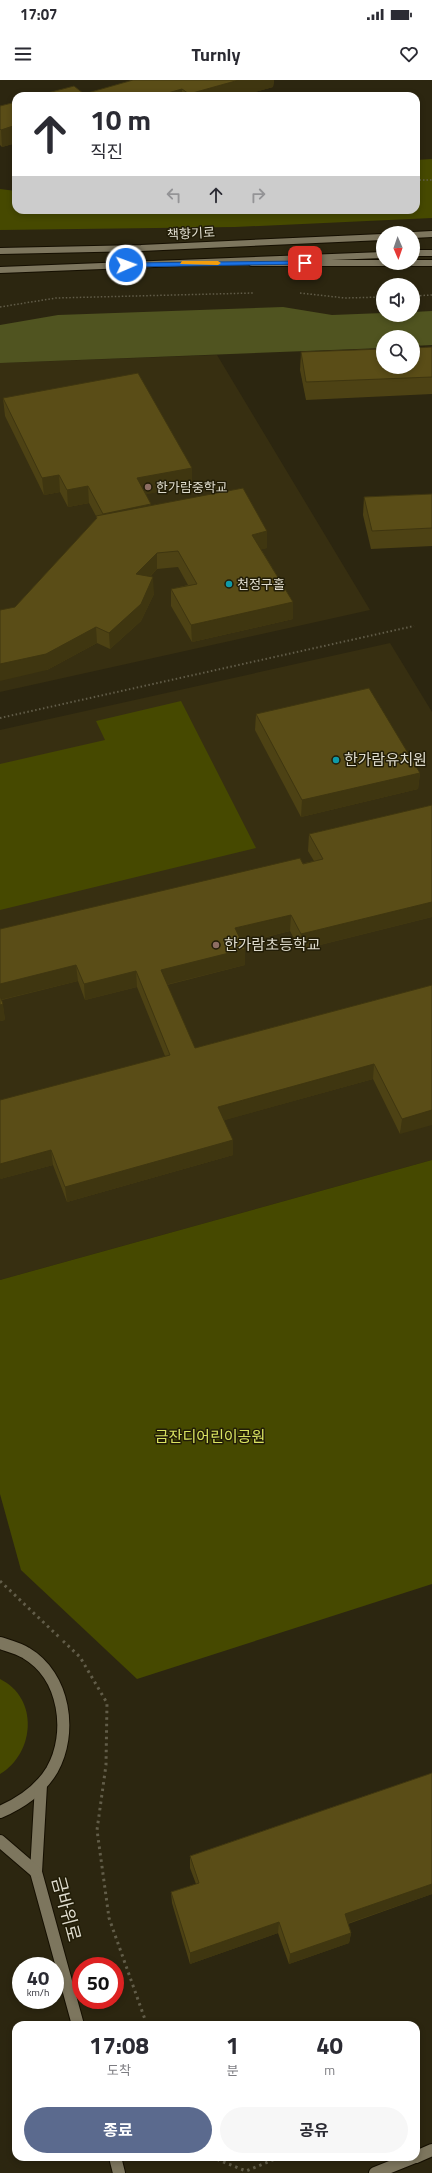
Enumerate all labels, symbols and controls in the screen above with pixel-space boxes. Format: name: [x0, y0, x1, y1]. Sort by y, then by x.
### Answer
text: 17:07: [20, 3, 57, 26]
text: Turnly: [192, 41, 240, 68]
icon: menu: [12, 43, 34, 65]
icon: heart: [398, 43, 420, 65]
text: 10 m: [90, 98, 151, 141]
icon: ahead: [24, 108, 76, 160]
text: 직진: [90, 138, 123, 165]
icon: left: [163, 184, 185, 206]
icon: ahead: [205, 184, 227, 206]
icon: right: [247, 184, 269, 206]
street label: 책향기로: [167, 222, 215, 244]
north arrow: [376, 226, 420, 270]
map controls: [376, 226, 420, 374]
position arrow: [105, 244, 147, 286]
pin: [288, 246, 322, 280]
icon: arrive: [294, 252, 316, 274]
button: sound: [376, 278, 420, 322]
button: search: [376, 330, 420, 374]
place label: 한가람중학교: [156, 477, 228, 497]
marker: 한가람중학교: [143, 482, 153, 492]
place label: 천정구홀: [237, 574, 285, 594]
marker: 천정구홀: [224, 579, 234, 589]
place label: 한가람유치원: [344, 748, 427, 771]
marker: 한가람유치원: [331, 755, 341, 765]
place label: 한가람초등학교: [224, 933, 321, 956]
marker: 한가람초등학교: [211, 940, 221, 950]
park label: 금잔디어린이공원: [155, 1425, 265, 1448]
street label: 금바위로: [45, 1873, 88, 1944]
speed limit sign: 50: [72, 1957, 124, 2009]
text: 40: [27, 1962, 49, 1993]
text: km/h: [27, 1985, 49, 2000]
text: 17:08: [89, 2027, 149, 2063]
text: 1: [226, 2027, 239, 2063]
text: 40: [316, 2027, 343, 2063]
text: 도착: [107, 2060, 131, 2080]
text: 분: [227, 2060, 238, 2080]
text: m: [324, 2060, 335, 2080]
button: 종료: [24, 2107, 212, 2153]
button: 공유: [220, 2107, 408, 2153]

